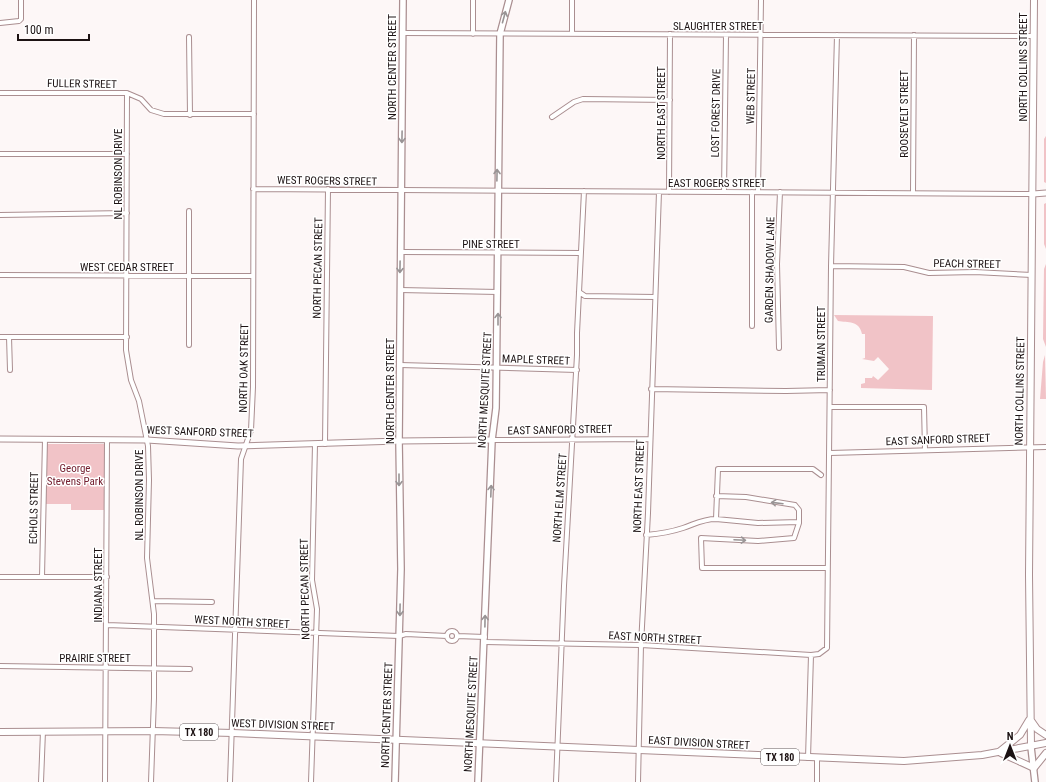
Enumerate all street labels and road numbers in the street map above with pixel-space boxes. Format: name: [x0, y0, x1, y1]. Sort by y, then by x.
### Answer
street label: NORTH COLLINS STREET: [1017, 12, 1030, 122]
street label: NORTH CENTER STREET: [386, 14, 399, 120]
street label: SLAUGHTER STREET: [673, 20, 763, 33]
street label: NORTH EAST STREET: [655, 66, 668, 160]
street label: WEB STREET: [744, 67, 758, 124]
street label: LOST FOREST DRIVE: [709, 68, 723, 157]
street label: ROOSEVELT STREET: [898, 70, 911, 158]
street label: FULLER STREET: [47, 77, 117, 91]
street label: NL ROBINSON DRIVE: [112, 128, 125, 219]
street label: WEST ROGERS STREET: [277, 174, 377, 188]
street label: EAST ROGERS STREET: [668, 177, 766, 190]
street label: GARDEN SHADOW LANE: [763, 216, 777, 323]
street label: NORTH PECAN STREET: [311, 217, 325, 319]
street label: PINE STREET: [462, 238, 520, 251]
street label: PEACH STREET: [933, 257, 1001, 271]
street label: WEST CEDAR STREET: [80, 261, 174, 274]
street label: TRUMAN STREET: [815, 306, 828, 382]
street label: NORTH OAK STREET: [237, 323, 251, 413]
street label: NORTH MESQUITE STREET: [475, 331, 495, 449]
street label: NORTH COLLINS STREET: [1013, 336, 1027, 446]
street label: NORTH CENTER STREET: [384, 338, 397, 444]
street label: MAPLE STREET: [502, 352, 571, 368]
street label: EAST SANFORD STREET: [507, 423, 613, 437]
street label: WEST SANFORD STREET: [146, 424, 254, 440]
street label: EAST SANFORD STREET: [885, 432, 991, 448]
street label: NORTH EAST STREET: [631, 439, 647, 533]
street label: NL ROBINSON DRIVE: [133, 449, 146, 540]
street label: NORTH ELM STREET: [550, 453, 570, 543]
street label: ECHOLS STREET: [27, 471, 41, 544]
street label: NORTH PECAN STREET: [298, 538, 312, 640]
street label: INDIANA STREET: [92, 547, 105, 622]
street label: WEST NORTH STREET: [194, 613, 290, 631]
street label: EAST NORTH STREET: [608, 629, 702, 647]
street label: PRAIRIE STREET: [59, 652, 131, 665]
street label: NORTH MESQUITE STREET: [461, 655, 481, 773]
street label: NORTH CENTER STREET: [379, 662, 395, 768]
street label: WEST DIVISION STREET: [231, 717, 335, 733]
road number: TX 180: [180, 724, 218, 740]
street label: EAST DIVISION STREET: [648, 734, 751, 752]
road number: TX 180: [761, 749, 799, 765]

